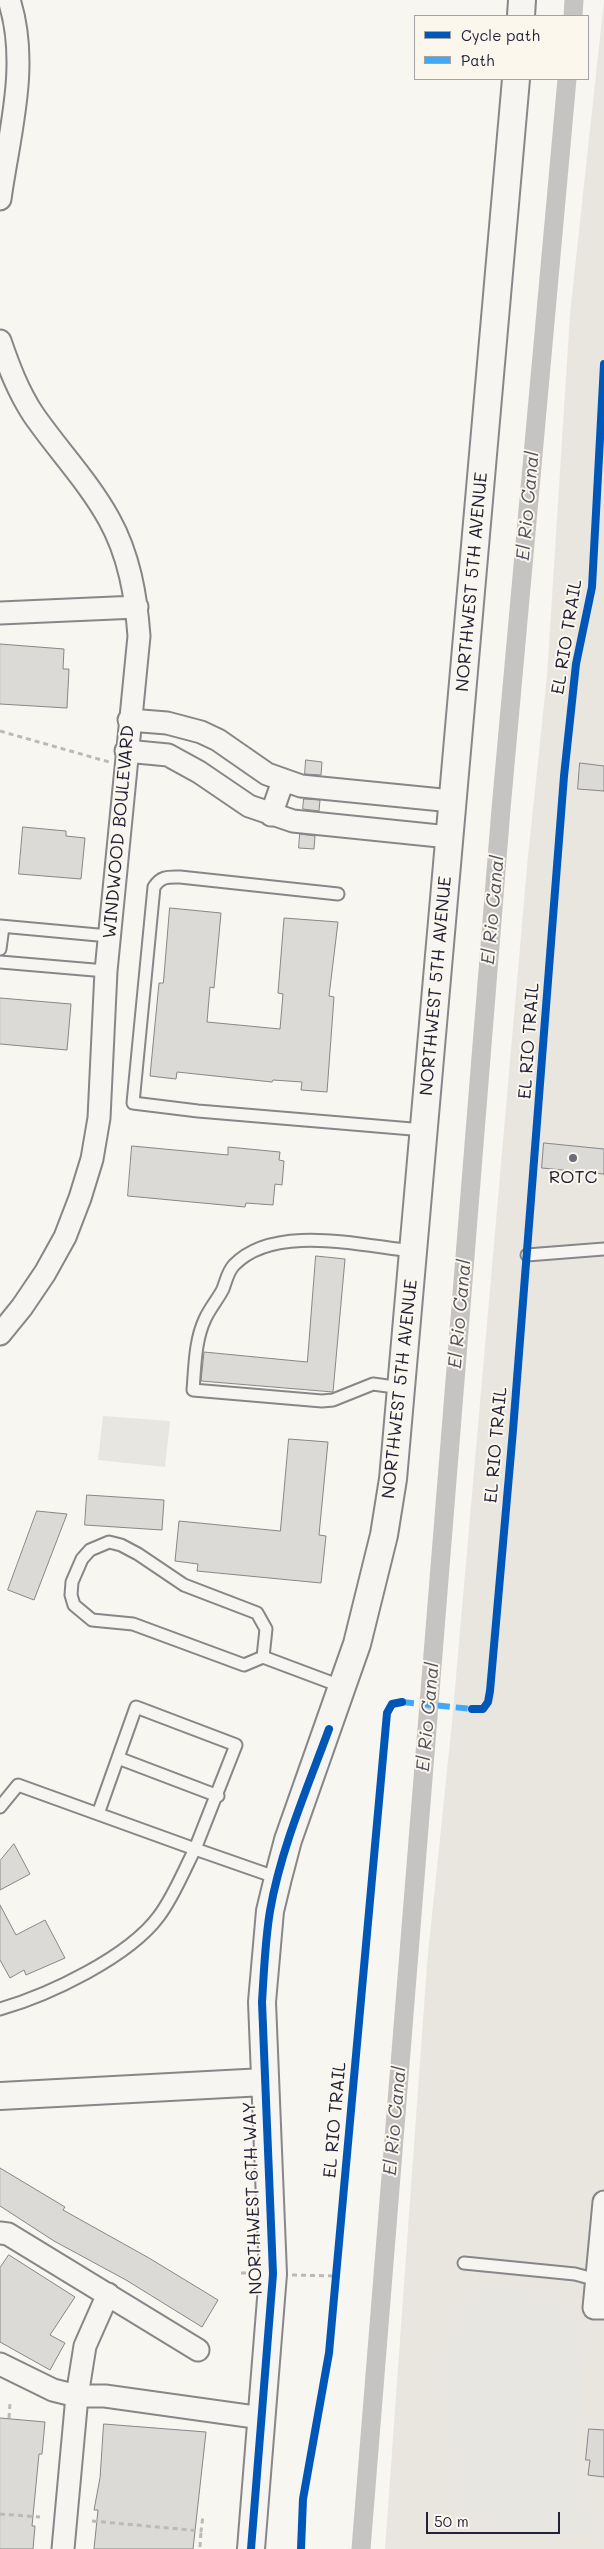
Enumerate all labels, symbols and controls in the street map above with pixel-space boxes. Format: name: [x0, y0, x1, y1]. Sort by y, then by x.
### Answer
legend: [414, 15, 589, 80]
text: Cycle path: [461, 25, 540, 45]
text: Path: [461, 50, 495, 70]
water label: El Rio Canal: [512, 450, 544, 562]
street label: NORTHWEST 5TH AVENUE: [452, 471, 492, 693]
street label: EL RIO TRAIL: [547, 578, 587, 696]
street label: WINDWOOD BOULEVARD: [99, 724, 139, 940]
water label: El Rio Canal: [477, 854, 509, 966]
street label: NORTHWEST 5TH AVENUE: [416, 875, 456, 1097]
street label: EL RIO TRAIL: [514, 982, 544, 1100]
marker: ROTC: [567, 1152, 579, 1164]
place label: ROTC: [549, 1166, 597, 1188]
water label: El Rio Canal: [444, 1258, 476, 1370]
street label: NORTHWEST 5TH AVENUE: [378, 1278, 422, 1500]
street label: EL RIO TRAIL: [480, 1386, 512, 1504]
water label: El Rio Canal: [412, 1661, 444, 1773]
street label: EL RIO TRAIL: [319, 2061, 351, 2179]
water label: El Rio Canal: [379, 2065, 411, 2177]
street label: NORTHWEST 6TH WAY: [239, 2101, 267, 2295]
scale bar: [429, 2502, 563, 2534]
text: 50 m: [434, 2511, 469, 2531]

